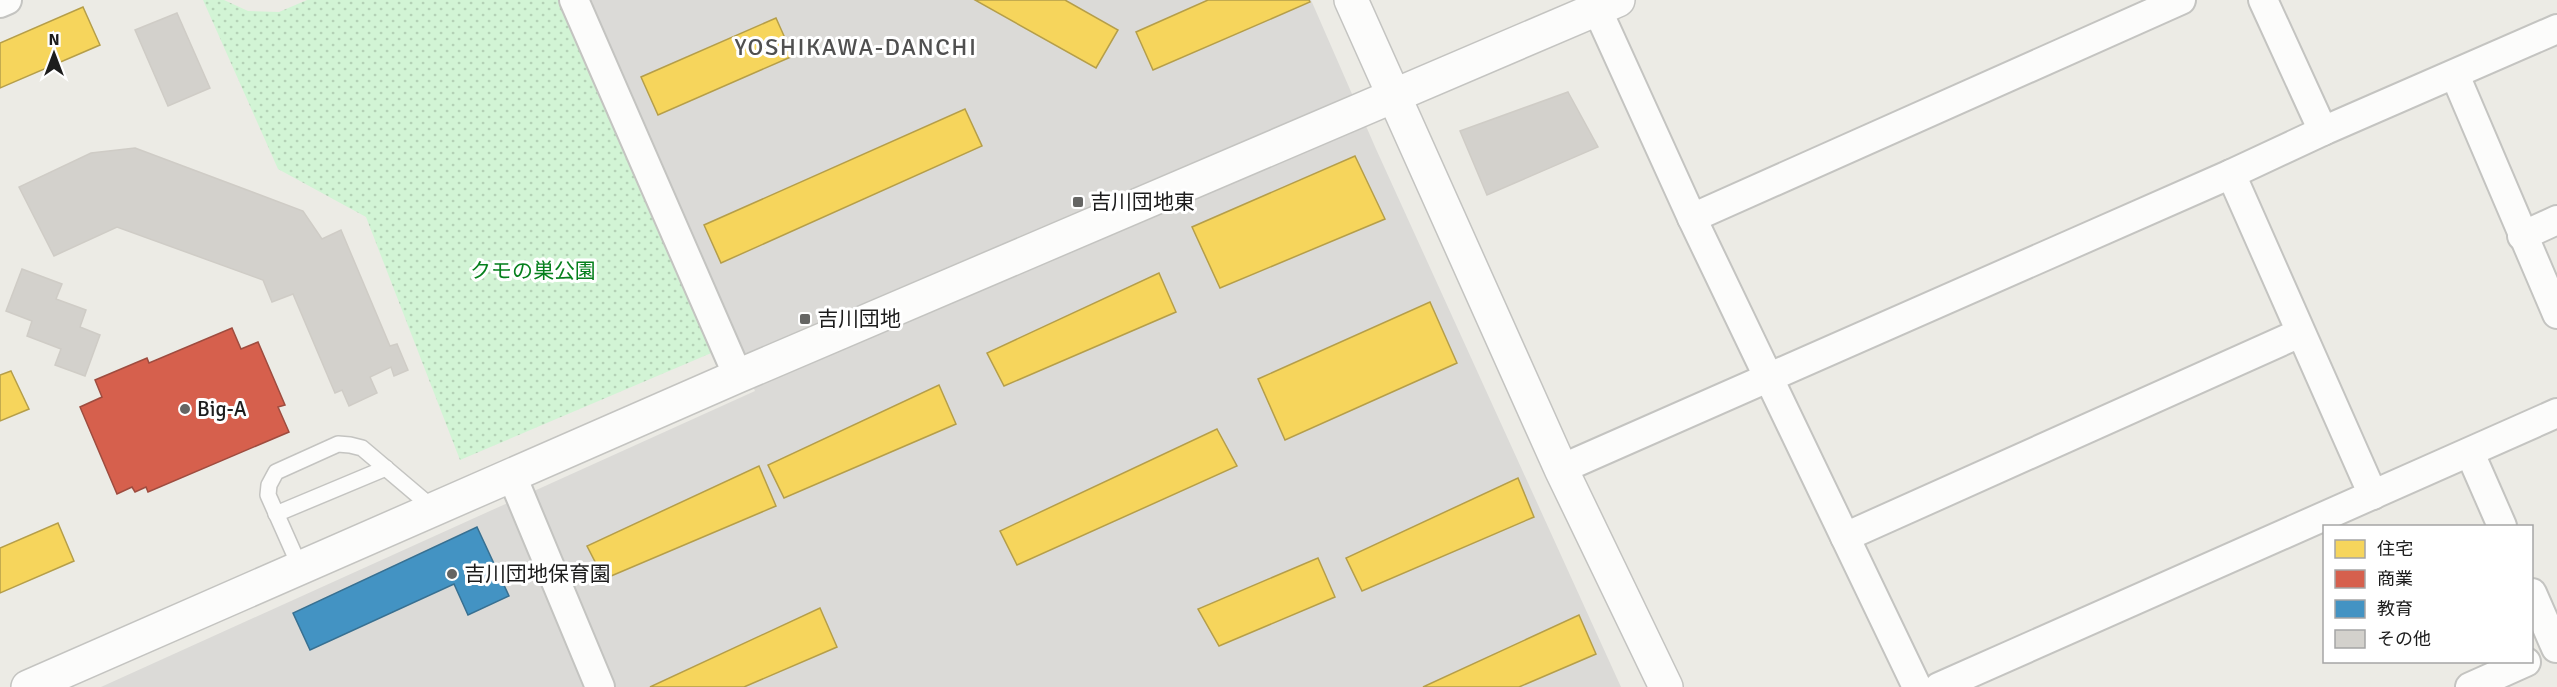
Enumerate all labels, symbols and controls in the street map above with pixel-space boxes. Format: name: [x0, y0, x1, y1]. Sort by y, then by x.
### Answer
north arrow: [24, 24, 84, 84]
text: N: [48, 30, 60, 50]
district label: YOSHIKAWA-DANCHI: [734, 32, 978, 62]
place label: 吉川団地東: [1090, 189, 1195, 215]
marker: 吉川団地東: [1071, 195, 1085, 209]
park label: クモの巣公園: [470, 258, 596, 284]
place label: 吉川団地: [817, 306, 901, 332]
marker: 吉川団地: [798, 312, 812, 326]
place label: Big-A: [197, 396, 247, 422]
marker: Big-A: [178, 402, 192, 416]
legend: [2323, 525, 2533, 663]
text: 住宅: [2377, 538, 2413, 560]
place label: 吉川団地保育園: [464, 561, 611, 587]
marker: 吉川団地保育園: [445, 567, 459, 581]
text: 商業: [2377, 568, 2413, 590]
text: 教育: [2377, 598, 2413, 620]
text: その他: [2377, 628, 2431, 650]

